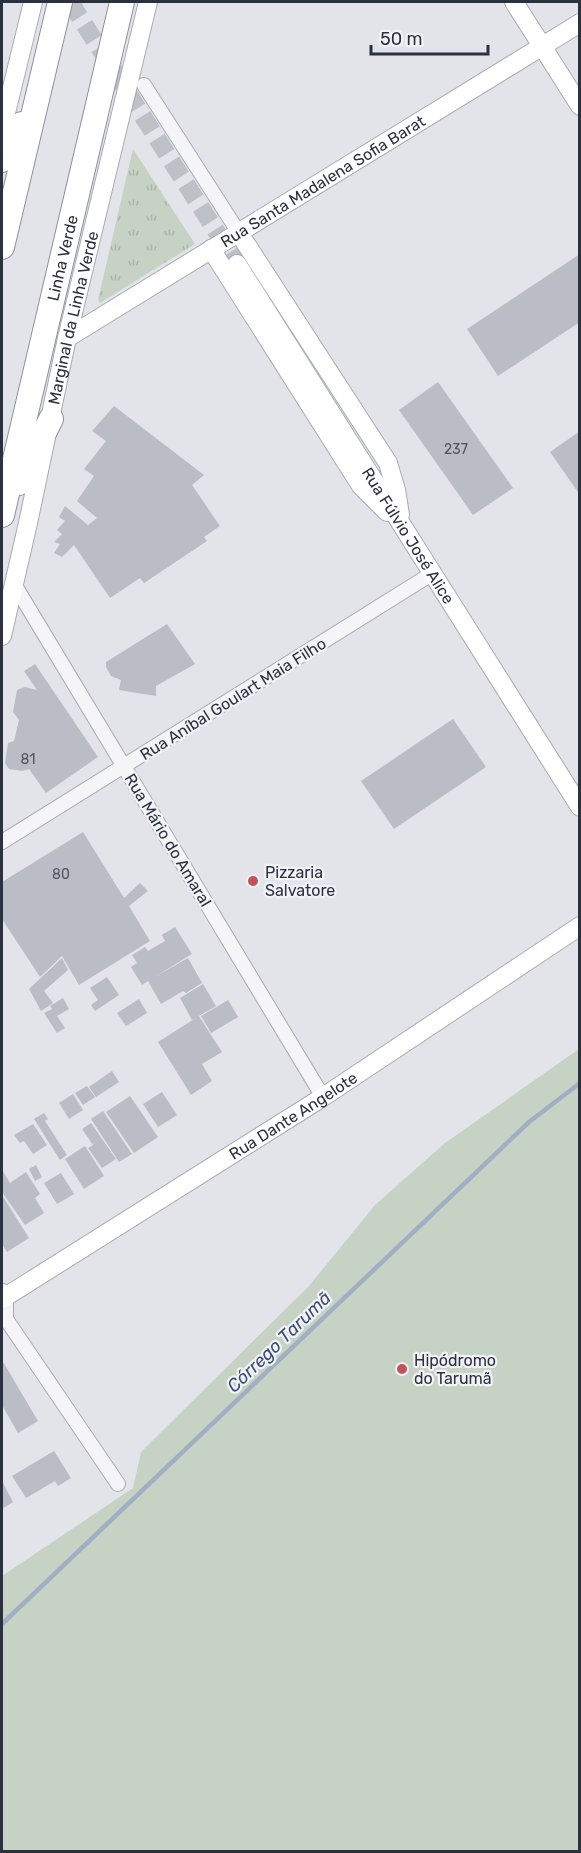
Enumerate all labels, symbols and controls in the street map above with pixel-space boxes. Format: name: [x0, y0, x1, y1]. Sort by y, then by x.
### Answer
scale bar: [371, 18, 488, 56]
text: 50 m: [380, 28, 423, 50]
street label: Rua Santa Madalena Sofia Barat: [217, 111, 428, 251]
street label: Linha Verde: [43, 213, 81, 303]
street label: Marginal da Linha Verde: [44, 229, 102, 406]
house number: 237: [444, 441, 468, 458]
street label: Rua Fúlvio José Alice: [358, 464, 459, 607]
street label: Rua Aníbal Goulart Maia Filho: [136, 634, 330, 764]
house number: 81: [21, 751, 35, 768]
street label: Rua Mário do Amaral: [121, 770, 215, 910]
place label: Pizzaria Salvatore: [265, 863, 335, 900]
house number: 80: [52, 866, 70, 883]
marker: Pizzaria Salvatore: [246, 874, 260, 888]
street label: Rua Dante Angelote: [225, 1068, 361, 1163]
water label: Córrego Tarumã: [222, 1287, 336, 1397]
place label: Hipódromo do Tarumã: [414, 1351, 496, 1388]
marker: Hipódromo do Tarumã: [395, 1362, 409, 1376]

